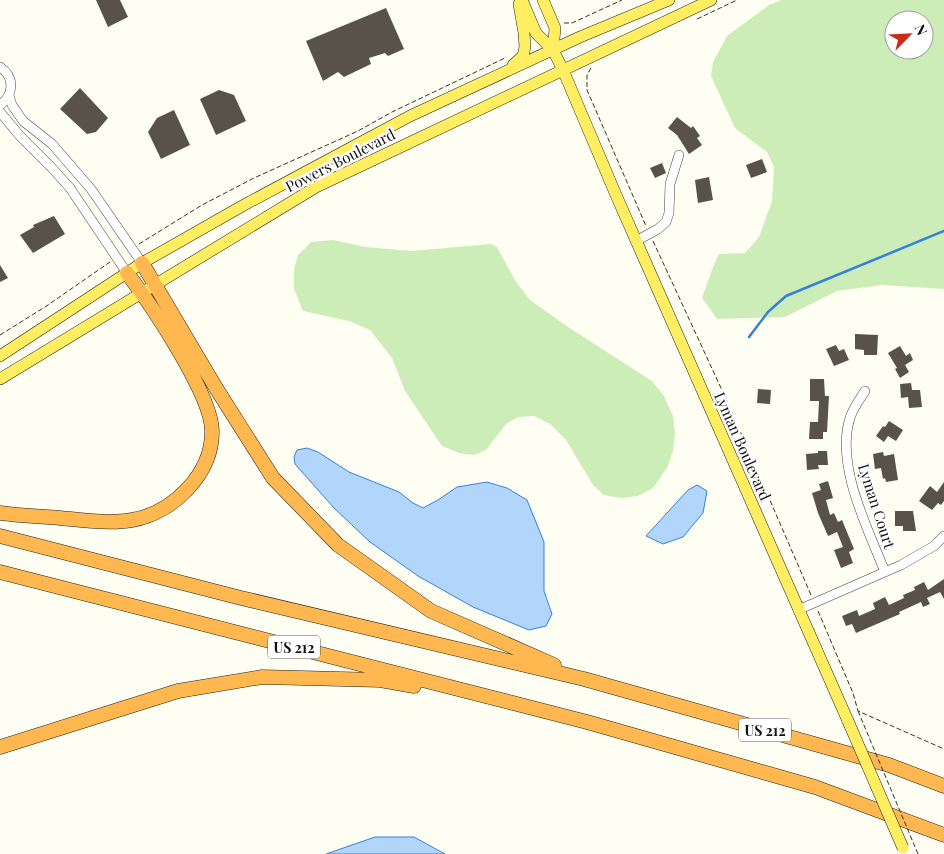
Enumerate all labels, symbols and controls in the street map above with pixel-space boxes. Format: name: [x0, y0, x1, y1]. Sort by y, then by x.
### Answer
north arrow: [884, 10, 934, 60]
text: N: [911, 21, 932, 38]
street label: Powers Boulevard: [282, 124, 399, 196]
street label: Lyman Boulevard: [710, 389, 776, 504]
street label: Lyman Court: [854, 461, 900, 552]
road number: US 212: [268, 636, 320, 659]
road number: US 212: [739, 718, 791, 742]

